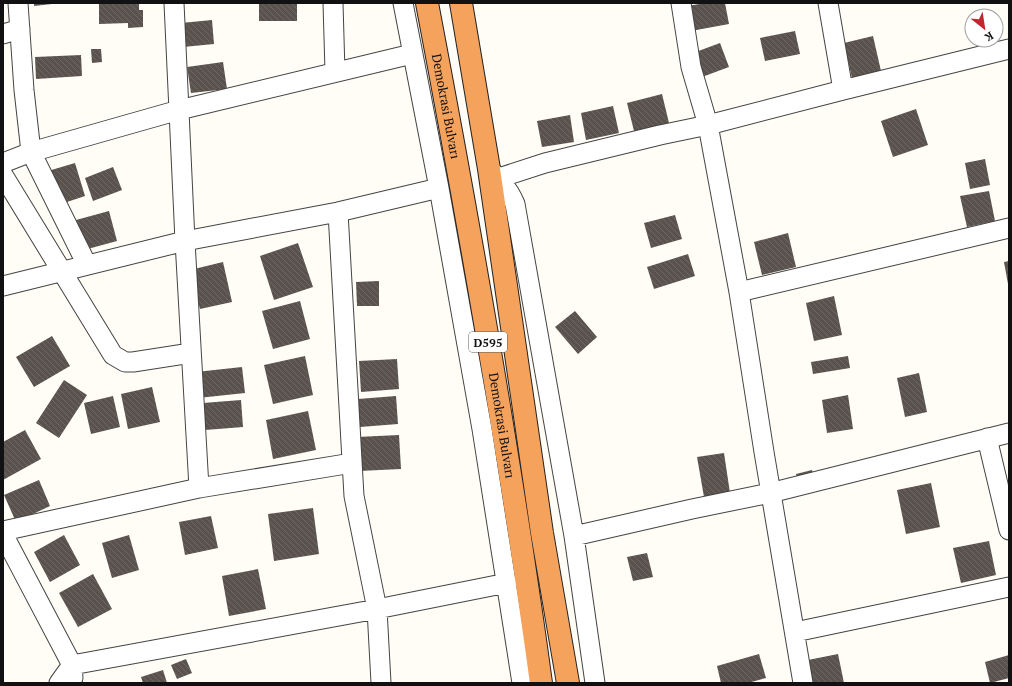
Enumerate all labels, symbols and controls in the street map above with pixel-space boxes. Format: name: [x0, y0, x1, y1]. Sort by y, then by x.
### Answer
north arrow: [964, 8, 1004, 48]
text: K: [982, 29, 996, 45]
street label: Demokrasi Bulvarı: [428, 52, 465, 160]
road number: D595: [469, 332, 507, 352]
street label: Demokrasi Bulvarı: [485, 371, 520, 479]

